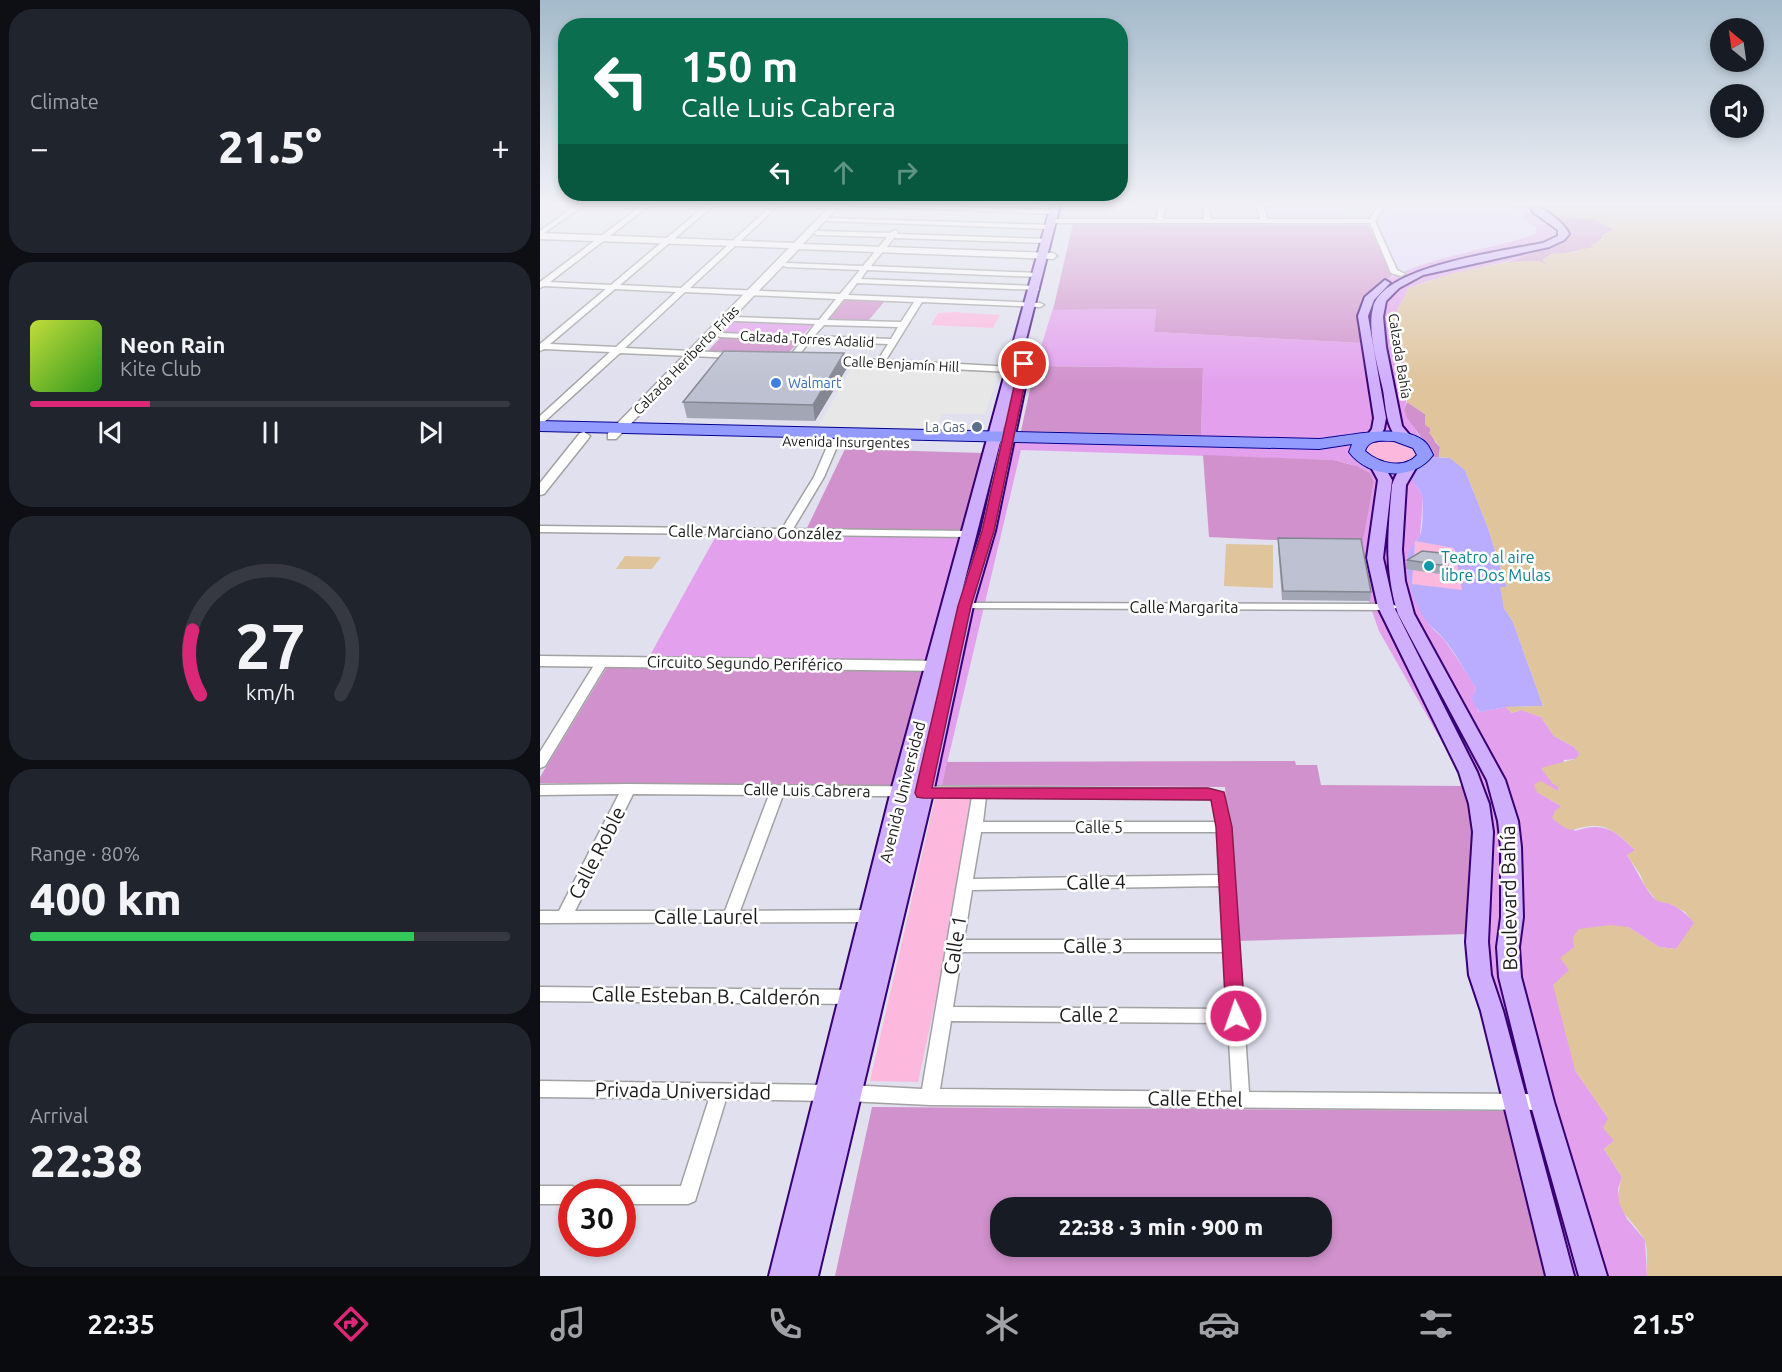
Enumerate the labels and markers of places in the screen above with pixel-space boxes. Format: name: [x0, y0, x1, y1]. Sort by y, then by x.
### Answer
pin: [998, 338, 1049, 389]
place label: Walmart: [788, 375, 842, 391]
marker: Walmart: [769, 376, 783, 390]
place label: La Gas: [925, 419, 965, 435]
marker: La Gas: [970, 420, 984, 434]
place label: Teatro al aire libre Dos Mulas: [1441, 548, 1551, 584]
marker: Teatro al aire libre Dos Mulas: [1422, 559, 1436, 573]

